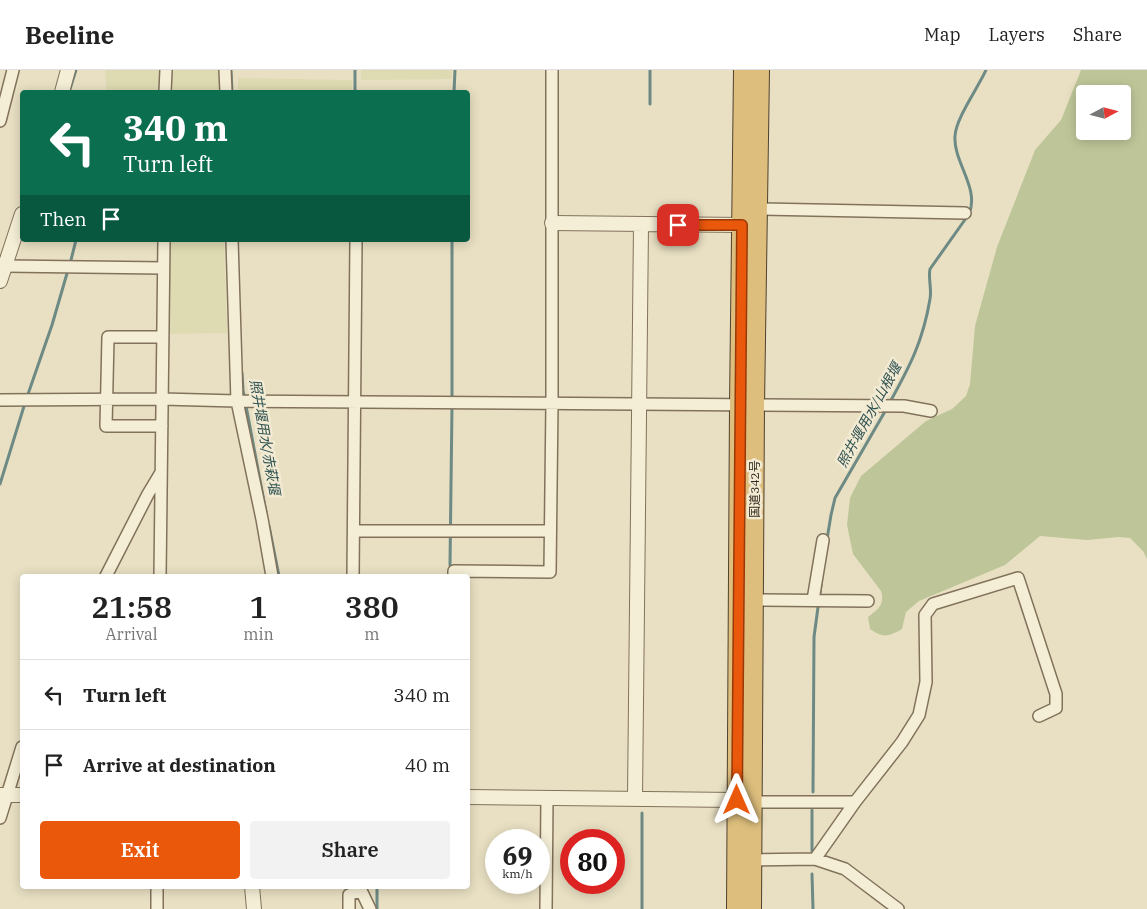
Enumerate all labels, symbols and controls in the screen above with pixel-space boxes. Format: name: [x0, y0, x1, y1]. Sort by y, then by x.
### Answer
text: Beeline: [25, 19, 114, 51]
text: Map: [924, 23, 961, 46]
text: Layers: [989, 23, 1045, 46]
text: Share: [1073, 23, 1122, 46]
north arrow: [1076, 85, 1131, 140]
map controls: [1076, 85, 1131, 140]
text: 340 m: [123, 105, 228, 151]
icon: left: [40, 110, 105, 175]
text: Turn left: [123, 149, 213, 178]
pin: [657, 204, 699, 246]
icon: arrive: [97, 205, 125, 233]
text: Then: [40, 207, 87, 231]
icon: arrive: [664, 211, 692, 239]
water label: 照井堰用水/山根堰: [833, 357, 907, 470]
water label: 照井堰用水/赤萩堰: [246, 378, 285, 499]
street label: 国道342号: [747, 460, 762, 518]
text: 21:58: [91, 587, 172, 626]
text: 1: [249, 587, 267, 626]
text: 380: [345, 587, 399, 626]
text: Arrival: [106, 624, 158, 644]
text: min: [243, 624, 274, 644]
text: m: [364, 624, 379, 644]
icon: left: [40, 681, 68, 709]
text: Turn left: [83, 683, 166, 707]
text: 340 m: [393, 683, 450, 707]
icon: arrive: [40, 751, 68, 779]
text: Arrive at destination: [83, 753, 276, 777]
text: 40 m: [405, 753, 450, 777]
position arrow: [710, 773, 762, 825]
button: Exit: [40, 821, 240, 879]
button: Share: [250, 821, 450, 879]
speed limit sign: 80: [560, 829, 625, 894]
text: 69: [502, 839, 533, 872]
text: km/h: [502, 866, 533, 881]

